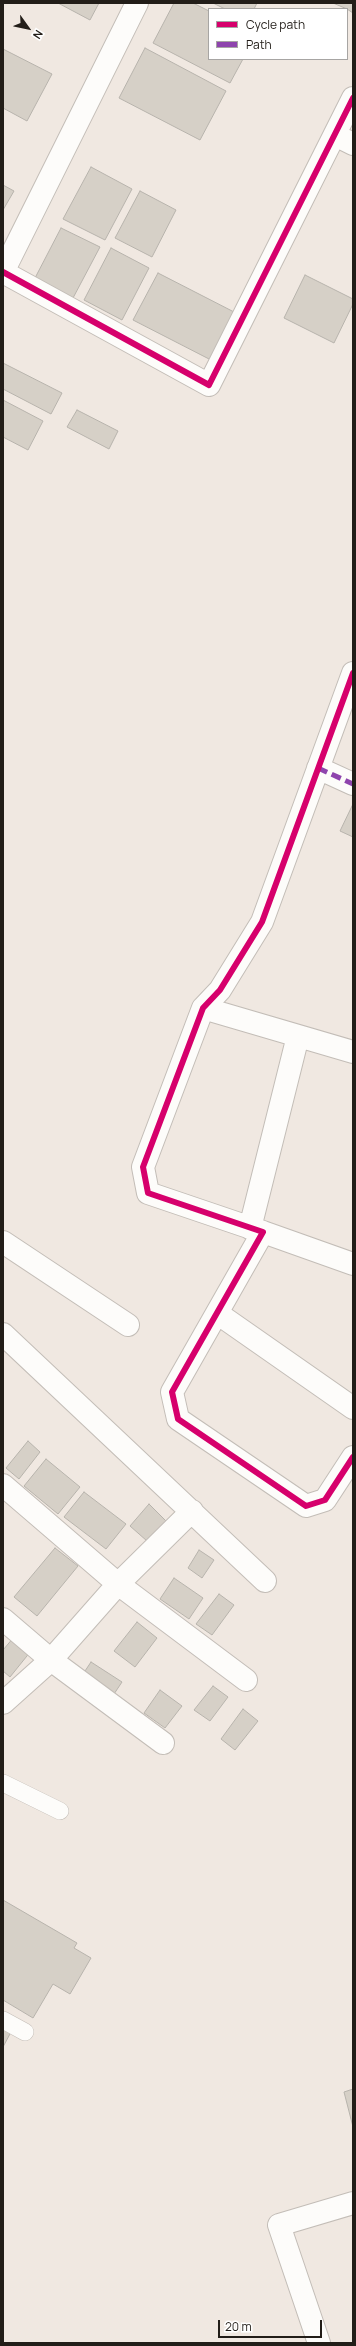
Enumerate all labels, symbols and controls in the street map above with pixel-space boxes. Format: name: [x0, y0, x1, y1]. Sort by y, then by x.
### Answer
north arrow: [8, 8, 48, 48]
legend: [208, 8, 348, 60]
text: Cycle path: [246, 16, 305, 33]
text: N: [30, 27, 47, 42]
text: Path: [246, 36, 272, 53]
scale bar: [220, 2312, 324, 2338]
text: 20 m: [225, 2318, 252, 2335]

